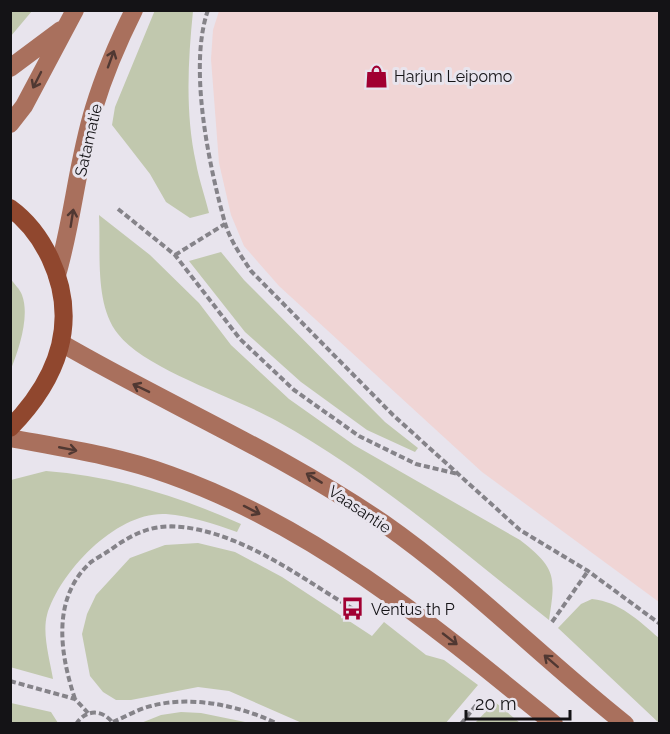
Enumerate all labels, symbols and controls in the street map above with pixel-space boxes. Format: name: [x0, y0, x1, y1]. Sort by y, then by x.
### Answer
one-way arrow: [107, 50, 118, 69]
shop icon: Harjun Leipomo: [363, 63, 389, 89]
place label: Harjun Leipomo: [394, 67, 512, 86]
one-way arrow: [31, 71, 42, 89]
street label: Satamatie: [71, 102, 106, 178]
one-way arrow: [67, 209, 78, 228]
one-way arrow: [133, 382, 151, 394]
one-way arrow: [58, 444, 77, 455]
one-way arrow: [306, 472, 323, 484]
street label: Vaasantie: [325, 482, 395, 537]
one-way arrow: [243, 505, 261, 517]
bus stop icon: Ventus th P: [340, 596, 366, 622]
place label: Ventus th P: [371, 600, 455, 619]
one-way arrow: [442, 633, 458, 646]
one-way arrow: [543, 655, 559, 668]
scale bar: [466, 683, 570, 721]
text: 20 m: [475, 693, 517, 714]

